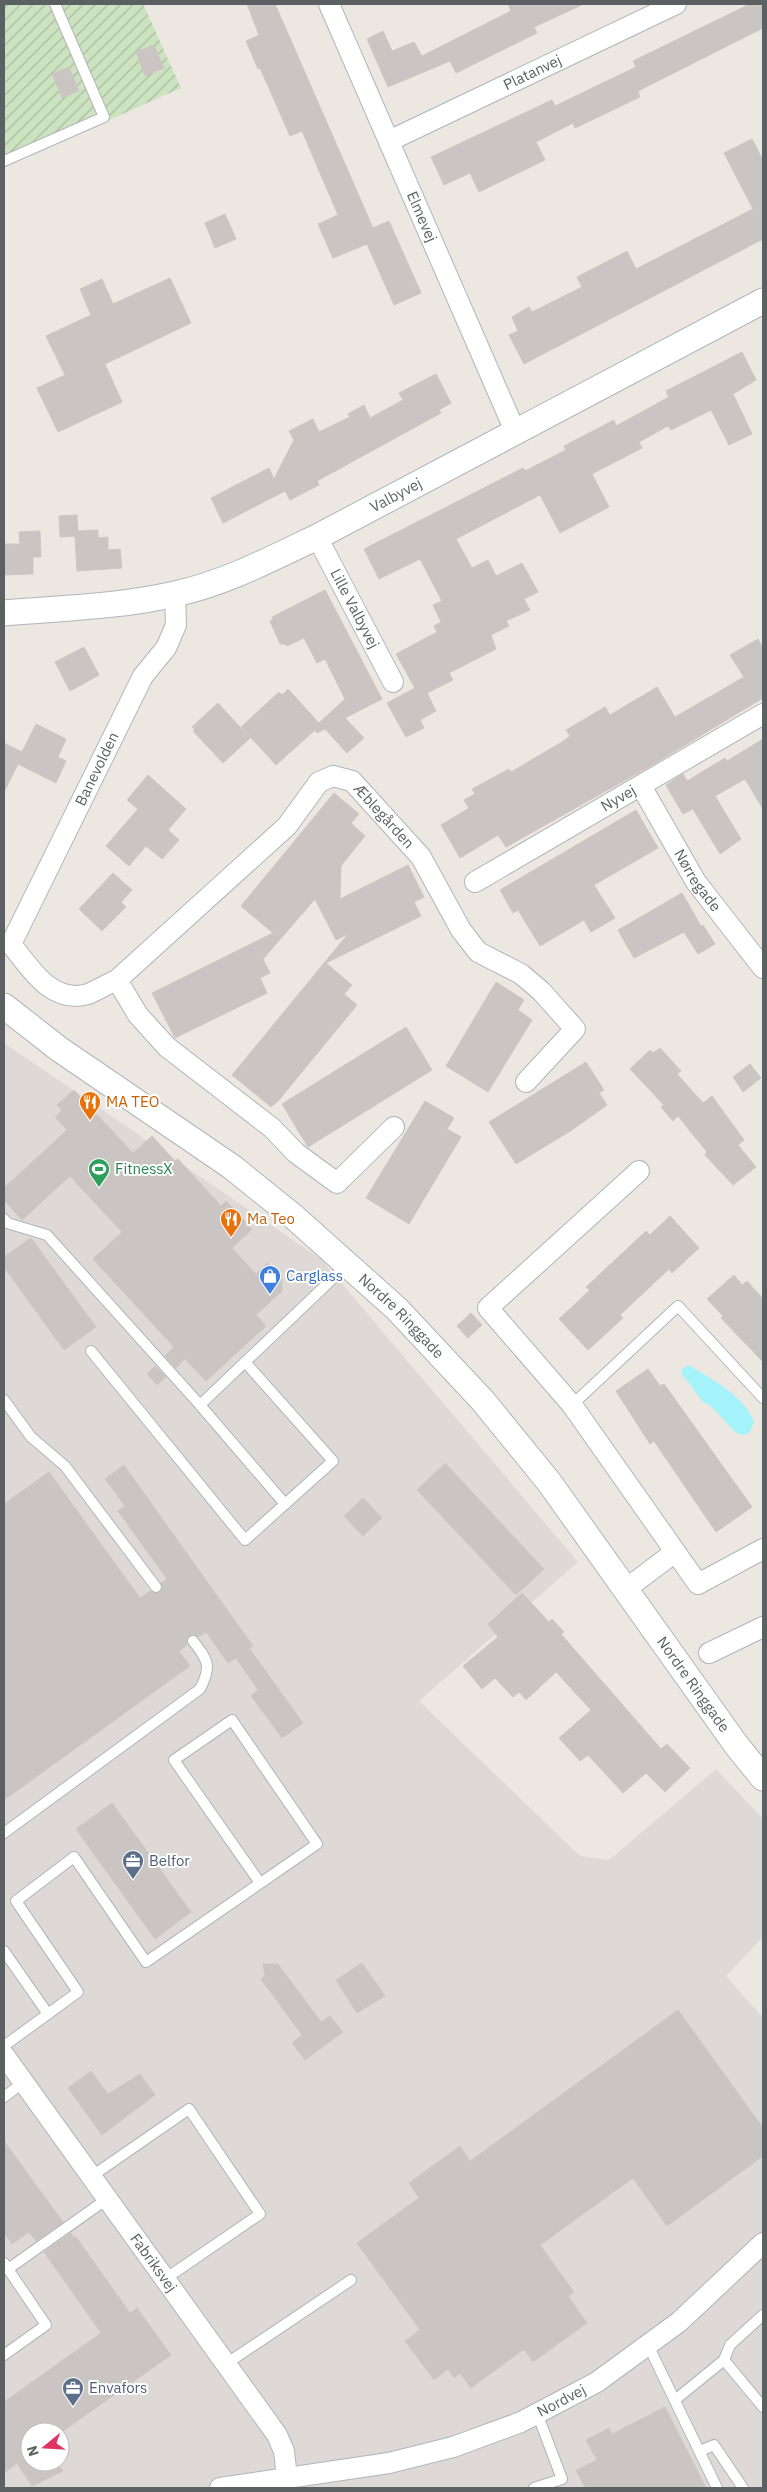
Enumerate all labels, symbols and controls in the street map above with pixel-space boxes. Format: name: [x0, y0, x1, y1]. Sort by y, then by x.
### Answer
street label: Platanvej: [500, 50, 564, 94]
street label: Elmevej: [403, 188, 441, 245]
street label: Valbyvej: [367, 473, 425, 516]
street label: Lille Valbyvej: [326, 565, 384, 652]
street label: Banevolden: [71, 729, 123, 809]
street label: Æblegården: [350, 779, 419, 852]
street label: Nyvej: [597, 780, 639, 816]
street label: Nørregade: [670, 846, 725, 915]
restaurant icon: MA TEO: [78, 1090, 102, 1121]
place label: MA TEO: [106, 1092, 159, 1111]
sports icon: FitnessX: [87, 1157, 111, 1188]
place label: FitnessX: [115, 1159, 173, 1178]
restaurant icon: Ma Teo: [219, 1207, 243, 1238]
place label: Ma Teo: [247, 1209, 295, 1228]
shop icon: Carglass: [258, 1264, 282, 1295]
place label: Carglass: [286, 1266, 343, 1285]
street label: Nordre Ringgade: [355, 1269, 448, 1362]
street label: Nordre Ringgade: [653, 1633, 734, 1736]
office icon: Belfor: [121, 1849, 145, 1880]
place label: Belfor: [149, 1851, 190, 1870]
street label: Fabriksvej: [126, 2229, 181, 2296]
office icon: Envafors: [61, 2376, 85, 2407]
place label: Envafors: [89, 2378, 147, 2397]
street label: Nordvej: [534, 2380, 589, 2421]
north arrow: [20, 2422, 70, 2472]
text: N: [23, 2443, 43, 2459]

